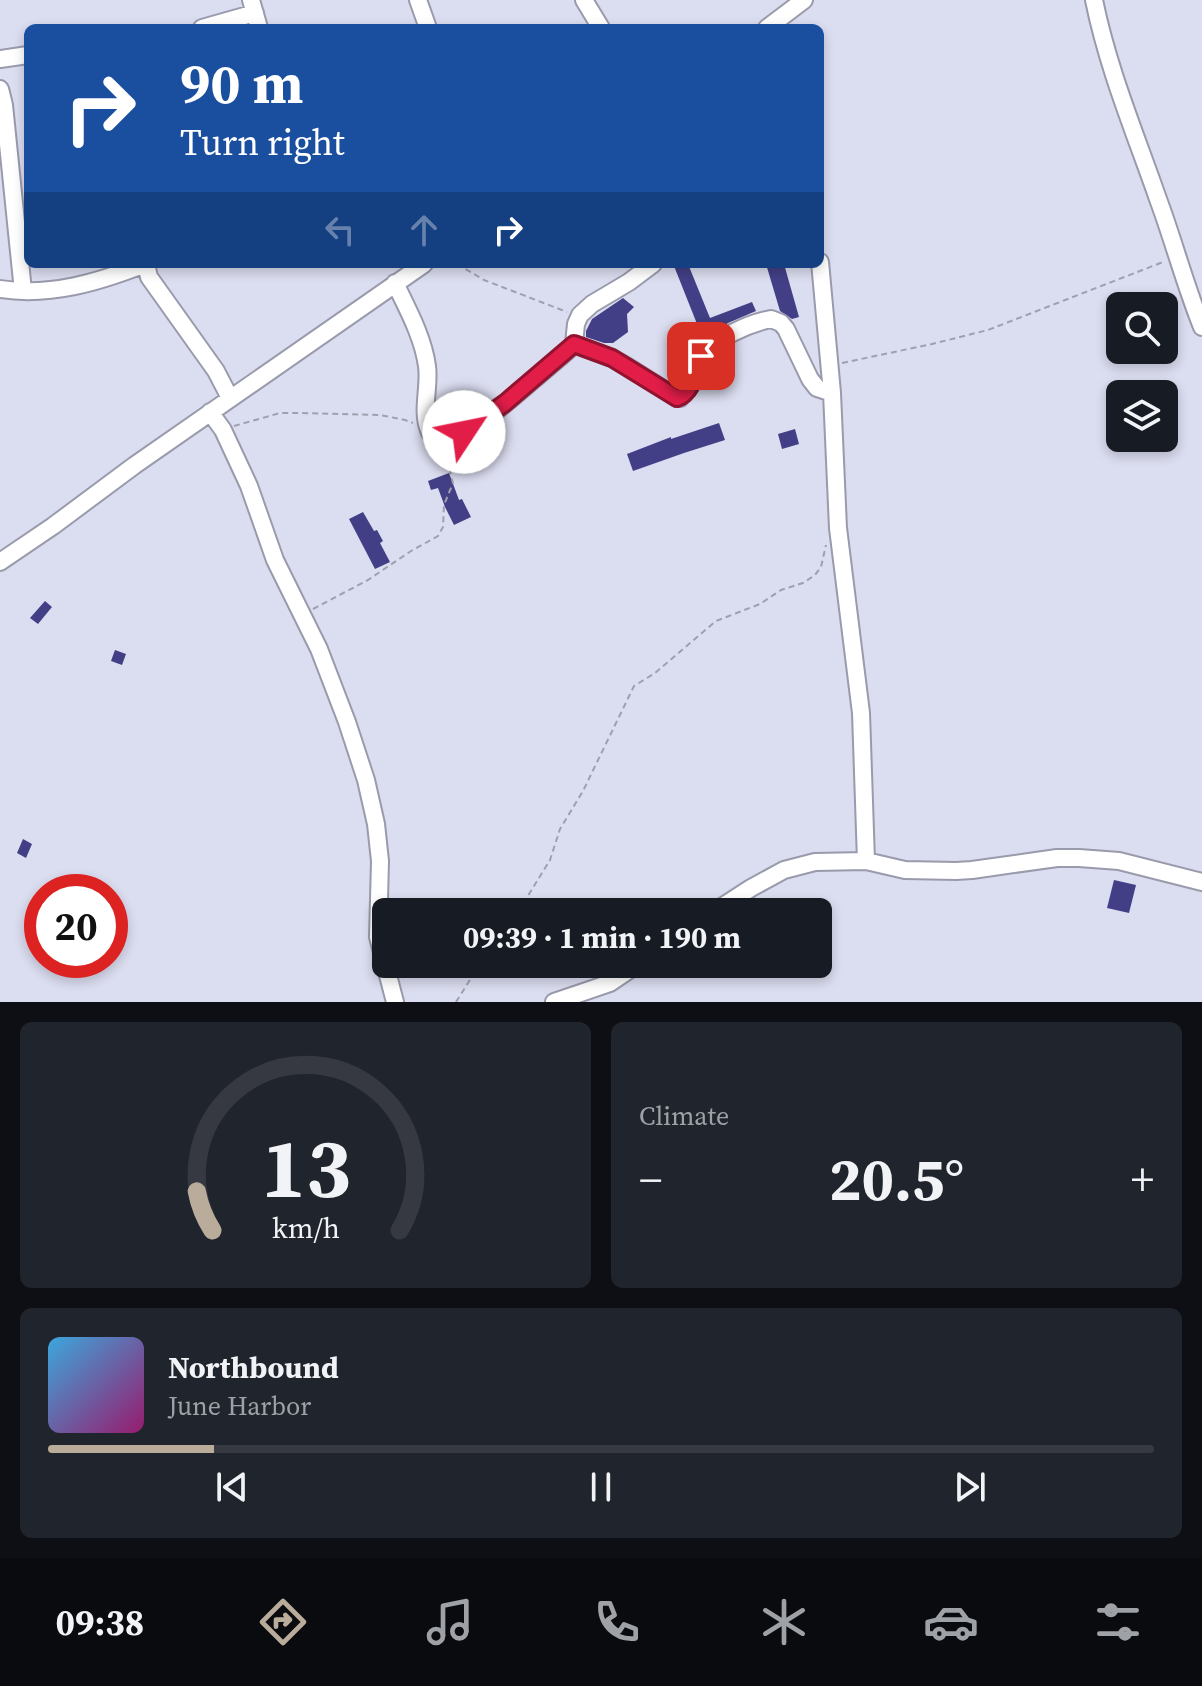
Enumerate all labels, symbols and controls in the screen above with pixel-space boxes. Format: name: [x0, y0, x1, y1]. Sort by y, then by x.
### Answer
text: 90 m: [180, 45, 303, 122]
icon: right: [48, 56, 152, 160]
text: Turn right: [180, 118, 345, 167]
icon: left: [318, 208, 362, 252]
icon: ahead: [402, 208, 446, 252]
icon: right: [486, 208, 530, 252]
map controls: [1106, 292, 1178, 452]
button: search: [1106, 292, 1178, 364]
pin: [667, 322, 735, 390]
icon: arrive: [679, 334, 723, 378]
button: layers: [1106, 380, 1178, 452]
position arrow: [422, 390, 506, 474]
speed limit sign: 20: [24, 874, 128, 978]
text: 09:39 · 1 min · 190 m: [463, 917, 741, 958]
text: Climate: [639, 1098, 729, 1134]
text: 13: [260, 1111, 351, 1225]
text: 20.5°: [829, 1138, 964, 1220]
text: −: [639, 1149, 662, 1210]
text: +: [1131, 1149, 1154, 1210]
text: km/h: [271, 1208, 340, 1248]
text: Northbound: [168, 1347, 339, 1388]
text: June Harbor: [168, 1388, 311, 1424]
icon: previous: [210, 1465, 254, 1509]
icon: pause: [579, 1465, 623, 1509]
icon: next: [948, 1465, 992, 1509]
icon: directions: [255, 1594, 311, 1650]
icon: music: [422, 1594, 478, 1650]
icon: phone: [589, 1594, 645, 1650]
icon: climate: [756, 1594, 812, 1650]
icon: car: [923, 1594, 979, 1650]
icon: filters: [1090, 1594, 1146, 1650]
text: 09:38: [56, 1598, 144, 1647]

